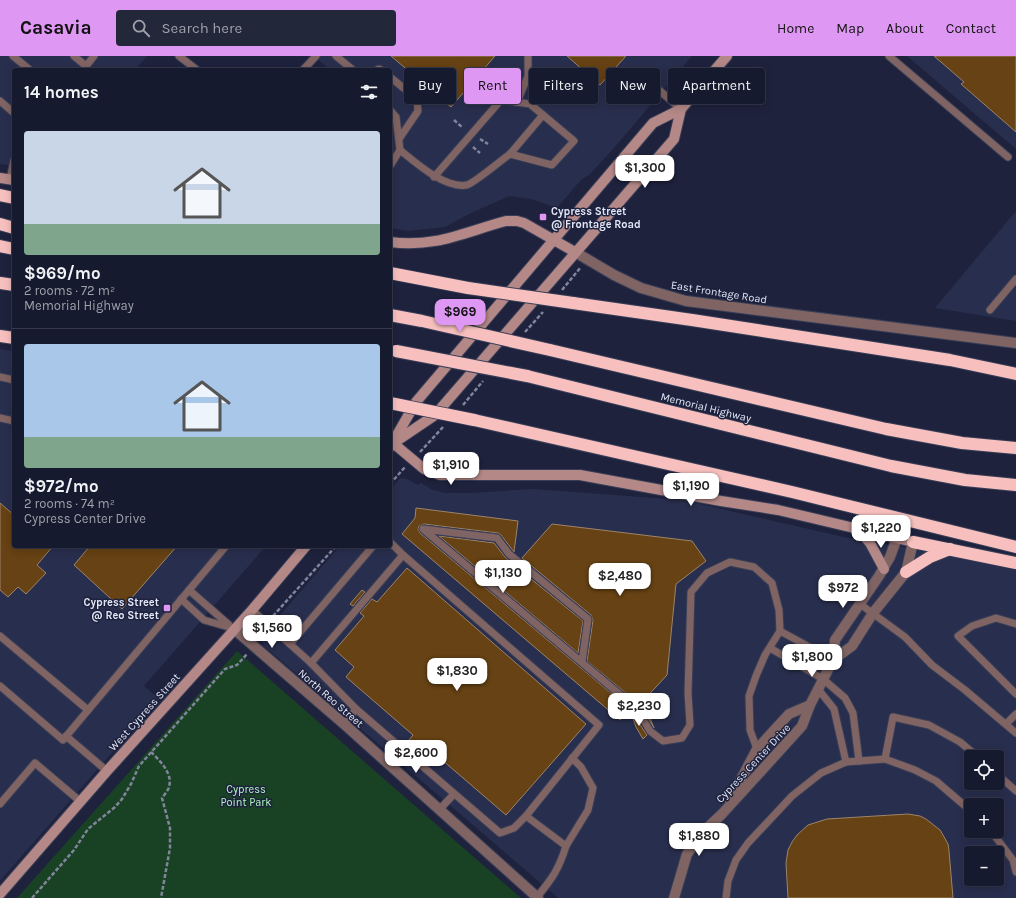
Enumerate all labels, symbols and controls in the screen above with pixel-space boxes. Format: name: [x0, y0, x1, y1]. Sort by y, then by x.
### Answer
search box: [116, 10, 396, 46]
text: Casavia: [20, 17, 92, 39]
icon: search: [130, 17, 152, 39]
text: Search here: [162, 19, 242, 37]
text: Home: [777, 20, 814, 37]
text: Map: [836, 20, 864, 37]
text: About: [886, 20, 924, 37]
text: Contact: [946, 20, 996, 37]
chip: Buy: [404, 68, 456, 104]
chip: Rent: [464, 68, 521, 104]
chip: Filters: [529, 68, 598, 104]
chip: New: [606, 68, 660, 104]
chip: Apartment: [668, 68, 765, 104]
icon: filters: [358, 81, 380, 103]
text: 14 homes: [24, 82, 99, 102]
pin: $1,300: [612, 155, 678, 189]
icon: home: [166, 157, 238, 229]
text: $1,300: [624, 160, 666, 175]
place label: Cypress Street @ Frontage Road: [551, 205, 641, 231]
marker: Cypress Street @ Frontage Road: [538, 212, 548, 222]
text: $969/mo: [24, 263, 101, 283]
street label: East Frontage Road: [670, 278, 768, 307]
text: 2 rooms · 72 m²: [24, 283, 115, 298]
text: Memorial Highway: [24, 298, 134, 313]
pin: $969: [436, 299, 484, 333]
text: $969: [444, 304, 476, 319]
icon: home: [166, 370, 238, 442]
street label: Memorial Highway: [659, 390, 753, 425]
pin: $1,910: [418, 452, 484, 486]
text: $1,910: [432, 457, 470, 472]
pin: $1,190: [658, 473, 724, 507]
text: $972/mo: [24, 476, 99, 496]
text: $1,190: [672, 478, 710, 493]
text: 2 rooms · 74 m²: [24, 496, 115, 511]
text: Cypress Center Drive: [24, 511, 146, 526]
pin: $1,220: [848, 515, 914, 549]
text: $1,220: [861, 520, 901, 535]
pin: $1,130: [470, 560, 536, 594]
pin: $2,480: [587, 563, 653, 597]
text: $1,130: [484, 565, 522, 580]
text: $2,480: [598, 568, 642, 583]
pin: $972: [819, 575, 867, 609]
text: $972: [827, 580, 859, 595]
place label: Cypress Street @ Reo Street: [84, 596, 160, 622]
marker: Cypress Street @ Reo Street: [162, 603, 172, 613]
pin: $1,560: [239, 615, 305, 649]
text: $1,560: [252, 620, 292, 635]
pin: $1,800: [779, 644, 845, 678]
text: $1,800: [791, 649, 833, 664]
pin: $1,830: [424, 658, 490, 692]
text: $1,830: [436, 663, 478, 678]
street label: North Reo Street: [295, 667, 366, 730]
street label: West Cypress Street: [106, 671, 183, 754]
pin: $2,230: [606, 693, 672, 727]
text: $2,230: [617, 698, 661, 713]
street label: Cypress Center Drive: [713, 721, 794, 806]
pin: $2,600: [383, 740, 449, 774]
text: $2,600: [394, 745, 438, 760]
map controls: [964, 750, 1004, 886]
button: locate: [964, 750, 1004, 790]
park label: Cypress Point Park: [220, 783, 272, 809]
button: +: [964, 798, 1004, 838]
pin: $1,880: [666, 823, 732, 857]
text: $1,880: [678, 828, 720, 843]
button: −: [964, 846, 1004, 886]

